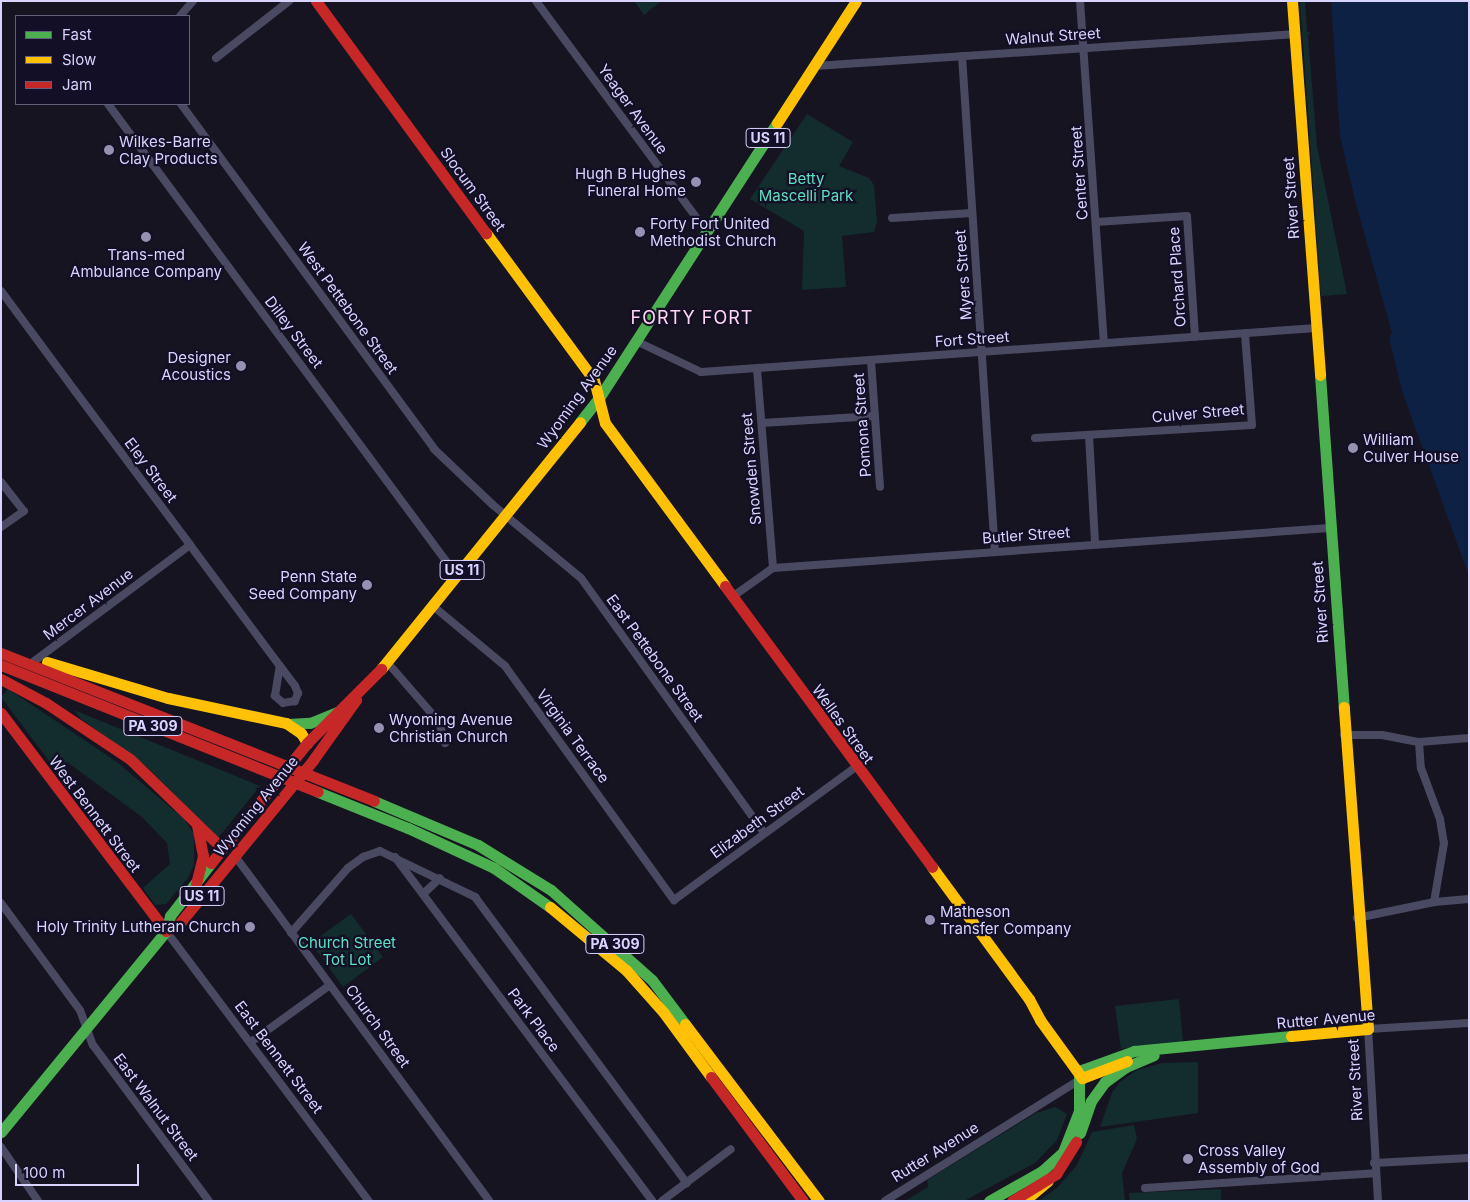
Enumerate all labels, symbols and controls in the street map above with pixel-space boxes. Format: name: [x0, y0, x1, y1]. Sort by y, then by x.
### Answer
legend: [15, 15, 190, 105]
street label: Walnut Street: [1005, 24, 1101, 48]
text: Fast: [62, 25, 92, 44]
text: Slow: [62, 50, 96, 69]
street label: Yeager Avenue: [594, 60, 672, 158]
text: Jam: [62, 75, 92, 94]
street label: Center Street: [1067, 125, 1091, 221]
road number: US 11: [746, 126, 790, 150]
place label: Wilkes-Barre Clay Products: [119, 132, 218, 167]
marker: Wilkes-Barre Clay Products: [103, 144, 115, 156]
street label: Slocum Street: [437, 144, 509, 234]
street label: River Street: [1279, 156, 1303, 240]
place label: Hugh B Hughes Funeral Home: [575, 164, 686, 199]
park label: Betty Mascelli Park: [759, 169, 853, 204]
marker: Hugh B Hughes Funeral Home: [690, 176, 702, 188]
place label: Forty Fort United Methodist Church: [650, 214, 776, 249]
marker: Forty Fort United Methodist Church: [634, 226, 646, 238]
street label: Orchard Place: [1165, 226, 1189, 328]
street label: Myers Street: [951, 229, 975, 321]
marker: Trans-med Ambulance Company: [140, 231, 152, 243]
street label: West Pettebone Street: [294, 239, 402, 377]
place label: Trans-med Ambulance Company: [70, 245, 222, 280]
street label: Dilley Street: [261, 293, 327, 371]
district label: FORTY FORT: [629, 307, 755, 329]
street label: Fort Street: [934, 327, 1010, 351]
street label: Wyoming Avenue: [533, 342, 621, 452]
place label: Designer Acoustics: [161, 348, 231, 383]
marker: Designer Acoustics: [235, 360, 247, 372]
street label: Pomona Street: [849, 372, 875, 478]
street label: Culver Street: [1151, 400, 1245, 426]
street label: Snowden Street: [737, 412, 765, 526]
place label: William Culver House: [1363, 430, 1459, 465]
street label: Eley Street: [121, 434, 181, 506]
marker: William Culver House: [1347, 442, 1359, 454]
street label: Butler Street: [981, 523, 1071, 547]
road number: US 11: [440, 558, 484, 582]
street label: River Street: [1308, 560, 1332, 644]
street label: Mercer Avenue: [40, 564, 136, 644]
place label: Penn State Seed Company: [249, 567, 357, 602]
marker: Penn State Seed Company: [361, 579, 373, 591]
street label: East Pettebone Street: [603, 591, 707, 725]
street label: Welles Street: [808, 681, 878, 767]
street label: Virginia Terrace: [533, 685, 613, 787]
place label: Wyoming Avenue Christian Church: [389, 710, 513, 745]
road number: PA 309: [123, 714, 183, 738]
marker: Wyoming Avenue Christian Church: [373, 722, 385, 734]
street label: West Bennett Street: [45, 752, 145, 876]
street label: Wyoming Avenue: [210, 752, 302, 860]
street label: Elizabeth Street: [707, 782, 807, 862]
road number: US 11: [180, 884, 224, 908]
place label: Matheson Transfer Company: [940, 902, 1071, 937]
marker: Matheson Transfer Company: [924, 914, 936, 926]
place label: Holy Trinity Lutheran Church: [36, 918, 240, 936]
marker: Holy Trinity Lutheran Church: [244, 921, 256, 933]
road number: PA 309: [585, 932, 645, 956]
park label: Church Street Tot Lot: [298, 933, 396, 968]
street label: Church Street: [342, 981, 414, 1071]
street label: Park Place: [504, 985, 564, 1055]
street label: East Bennett Street: [231, 997, 327, 1117]
street label: Rutter Avenue: [1276, 1006, 1376, 1032]
street label: River Street: [1344, 1038, 1366, 1122]
street label: East Walnut Street: [110, 1050, 202, 1164]
street label: Rutter Avenue: [888, 1118, 982, 1186]
place label: Cross Valley Assembly of God: [1198, 1141, 1320, 1176]
marker: Cross Valley Assembly of God: [1182, 1153, 1194, 1165]
scale bar: [18, 1154, 141, 1186]
text: 100 m: [23, 1163, 65, 1182]

